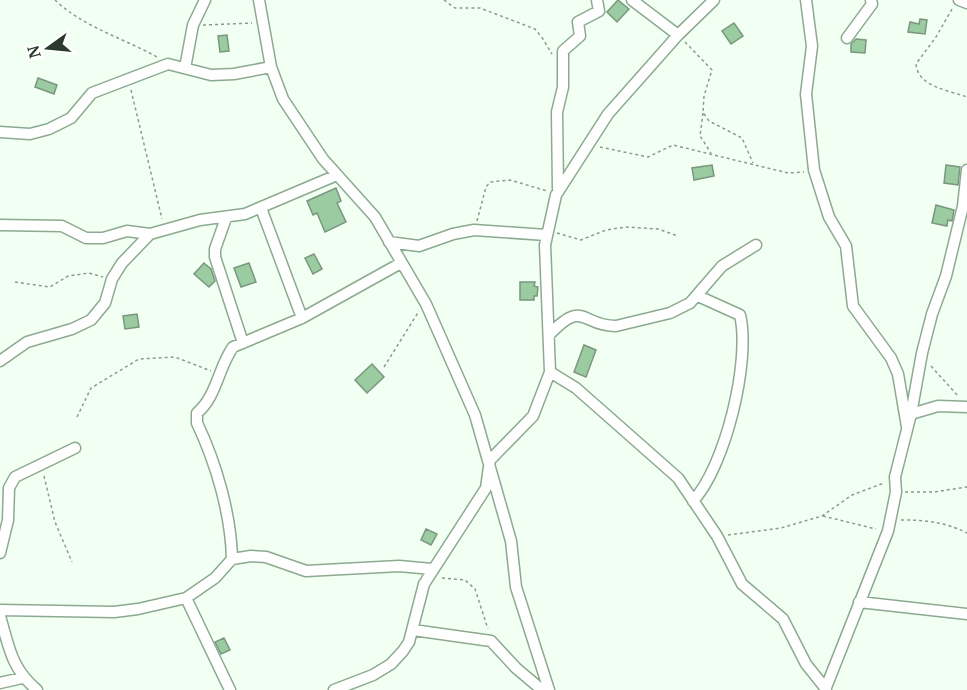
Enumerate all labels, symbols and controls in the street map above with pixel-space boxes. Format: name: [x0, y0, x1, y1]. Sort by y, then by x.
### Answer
north arrow: [18, 18, 78, 78]
text: N: [21, 43, 46, 61]

